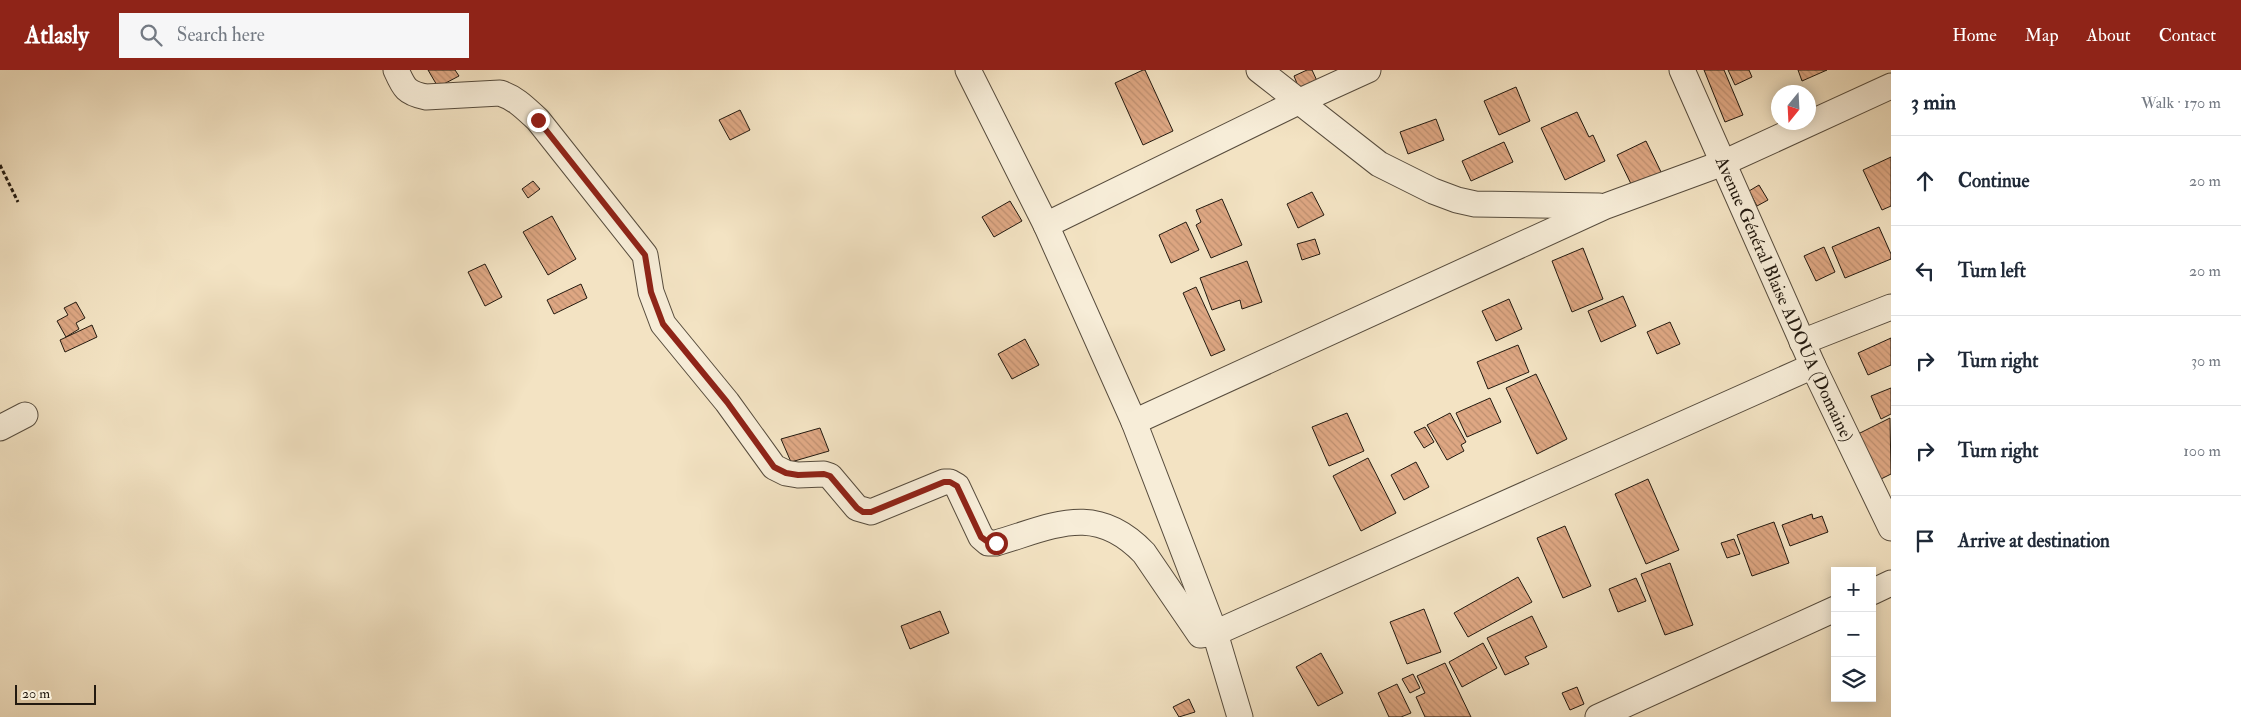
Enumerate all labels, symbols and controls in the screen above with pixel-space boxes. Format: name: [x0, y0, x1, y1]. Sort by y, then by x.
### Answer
search box: [119, 13, 469, 58]
text: Atlasly: [25, 20, 89, 51]
icon: search: [137, 21, 165, 49]
text: Search here: [177, 23, 265, 47]
text: Home: [1952, 24, 1997, 47]
text: Map: [2025, 24, 2059, 47]
text: About: [2087, 24, 2131, 47]
text: Contact: [2159, 24, 2216, 47]
north arrow: [1771, 85, 1816, 130]
text: 3 min: [1911, 89, 1956, 116]
text: Walk · 170 m: [2141, 93, 2221, 113]
route end: [527, 109, 550, 132]
street label: Avenue Général Blaise ADOUA (Domaine): [1709, 152, 1859, 446]
icon: ahead: [1911, 167, 1939, 195]
text: Continue: [1958, 169, 2029, 193]
text: 20 m: [2189, 171, 2221, 191]
icon: left: [1911, 257, 1939, 285]
text: Turn left: [1958, 259, 2026, 283]
text: 20 m: [2189, 261, 2221, 281]
icon: right: [1911, 347, 1939, 375]
text: Turn right: [1958, 349, 2038, 373]
text: 30 m: [2191, 351, 2221, 371]
icon: right: [1911, 437, 1939, 465]
text: Turn right: [1958, 439, 2038, 463]
text: 100 m: [2183, 441, 2221, 461]
icon: arrive: [1911, 527, 1939, 555]
text: Arrive at destination: [1958, 529, 2110, 553]
route start: [985, 532, 1008, 555]
map controls: [1831, 567, 1876, 702]
button: +: [1831, 567, 1876, 612]
button: −: [1831, 612, 1876, 657]
button: layers: [1831, 657, 1876, 702]
scale bar: [15, 682, 96, 705]
text: 20 m: [22, 685, 50, 702]

